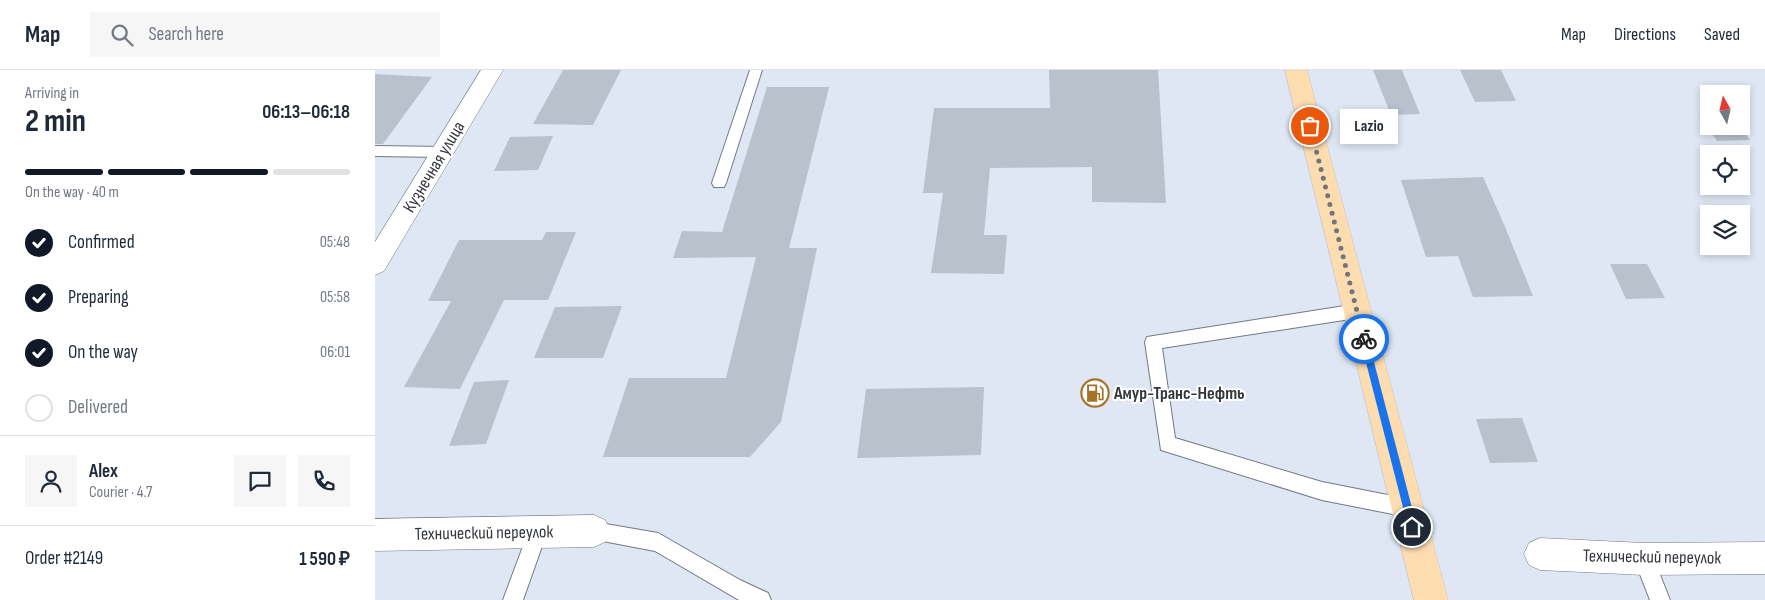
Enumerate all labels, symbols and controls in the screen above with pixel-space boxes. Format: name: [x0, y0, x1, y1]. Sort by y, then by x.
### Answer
search box: [90, 12, 440, 57]
text: Map: [25, 20, 60, 49]
icon: search: [108, 21, 136, 49]
text: Search here: [148, 23, 224, 46]
text: Map: [1561, 24, 1586, 45]
text: Directions: [1614, 24, 1676, 45]
text: Saved: [1704, 24, 1740, 45]
text: Arriving in: [25, 84, 79, 103]
north arrow: [1700, 85, 1750, 135]
map controls: [1700, 85, 1750, 255]
text: 06:13–06:18: [262, 101, 350, 124]
text: 2 min: [25, 102, 86, 141]
pin: [1289, 105, 1331, 147]
callout: Lazio: [1340, 108, 1397, 144]
icon: bag: [1296, 112, 1324, 140]
text: Lazio: [1354, 117, 1384, 136]
street label: Кузнечная улица: [399, 118, 469, 216]
button: locate: [1700, 145, 1750, 195]
text: On the way · 40 m: [25, 183, 119, 202]
button: layers: [1700, 205, 1750, 255]
icon: check: [25, 229, 53, 257]
text: Confirmed: [68, 231, 135, 254]
text: 05:48: [320, 233, 350, 252]
icon: check: [25, 284, 53, 312]
text: Preparing: [68, 286, 129, 309]
text: 05:58: [320, 288, 350, 307]
courier: [1339, 314, 1389, 364]
icon: bike: [1350, 325, 1378, 353]
icon: check: [25, 339, 53, 367]
text: On the way: [68, 341, 138, 364]
text: 06:01: [320, 343, 350, 362]
fuel station icon: Амур-Транс-Нефть: [1080, 378, 1110, 408]
place label: Амур-Транс-Нефть: [1113, 383, 1245, 404]
text: Delivered: [68, 396, 128, 419]
button: person: [25, 455, 77, 507]
button: chat: [234, 455, 286, 507]
button: phone: [298, 455, 350, 507]
text: Alex: [89, 460, 118, 483]
text: Courier · 4.7: [89, 483, 152, 502]
pin: [1391, 506, 1433, 548]
icon: home: [1398, 513, 1426, 541]
street label: Технический переулок: [415, 521, 554, 545]
street label: Технический переулок: [1583, 545, 1722, 569]
text: Order #2149: [25, 547, 103, 570]
text: 1 590 ₽: [299, 548, 350, 571]

